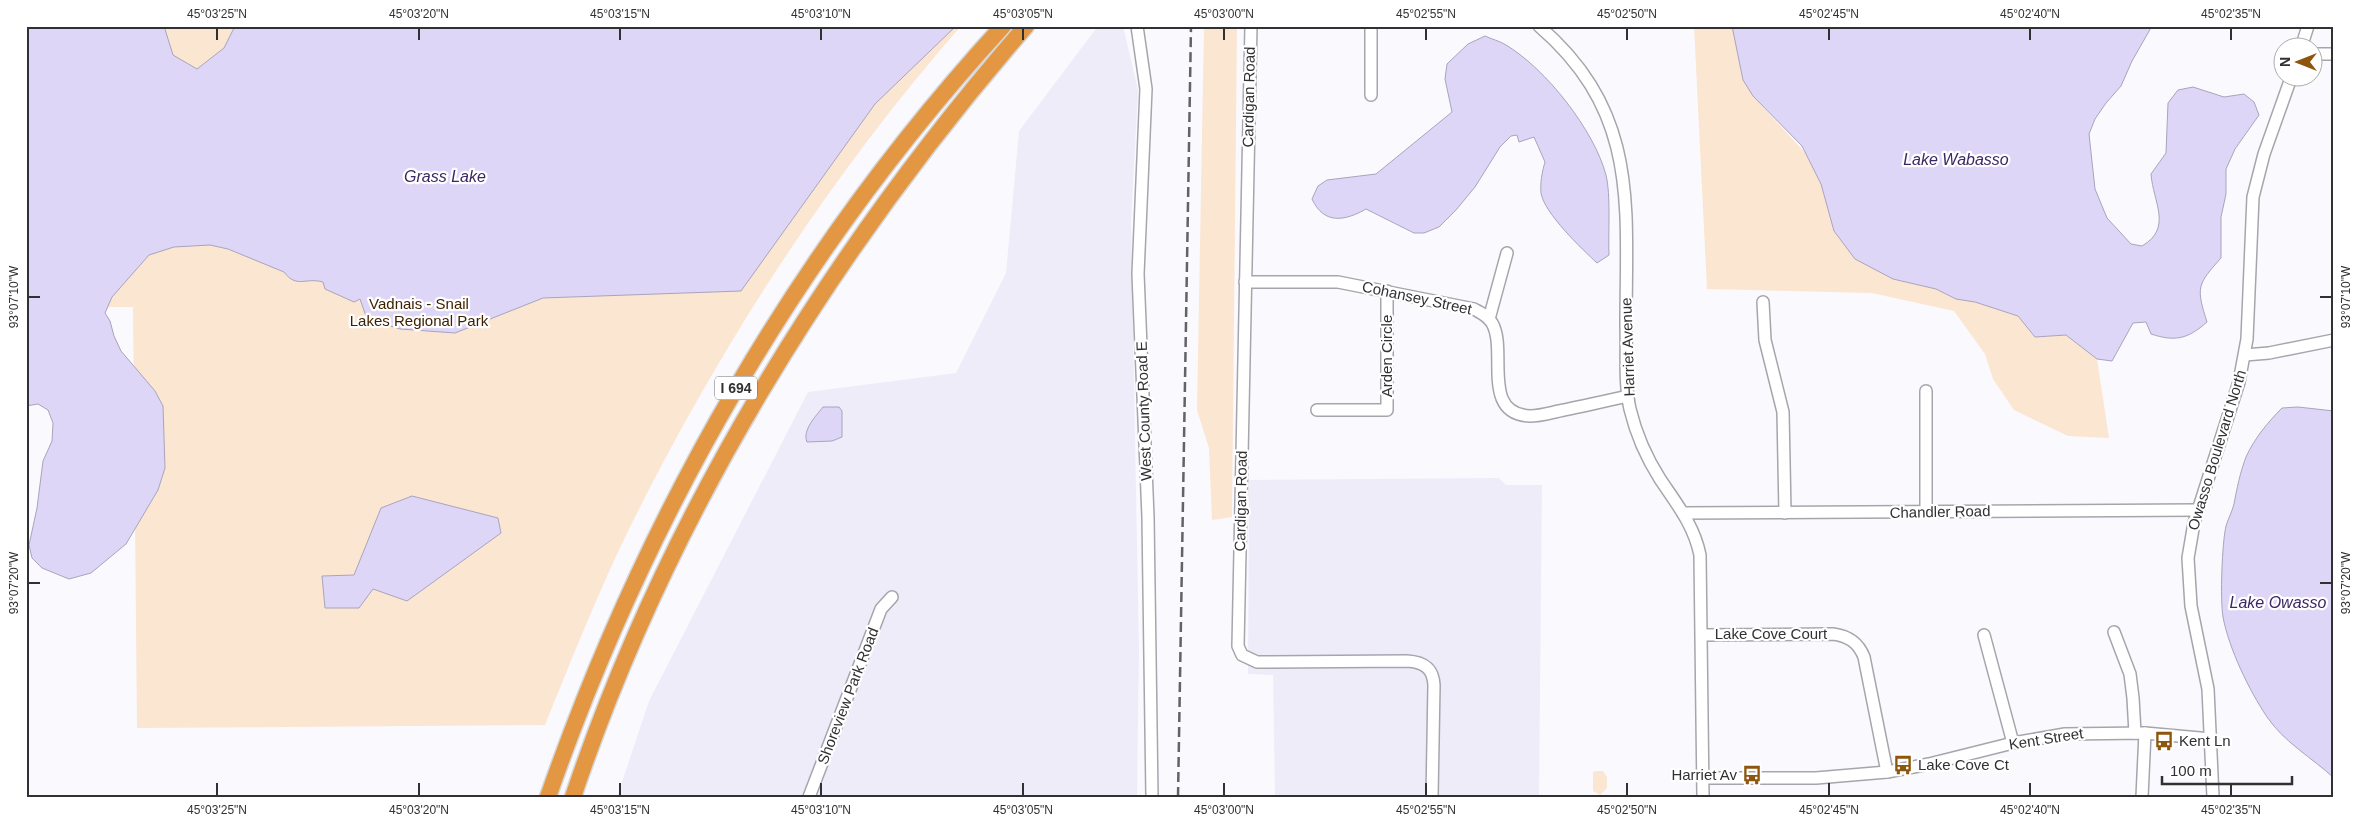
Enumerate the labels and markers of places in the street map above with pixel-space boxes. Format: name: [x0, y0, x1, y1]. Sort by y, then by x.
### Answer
bus stop icon: Kent Ln: [2153, 730, 2175, 752]
place label: Kent Ln: [2179, 732, 2231, 749]
bus stop icon: Lake Cove Ct: [1892, 754, 1914, 776]
place label: Lake Cove Ct: [1918, 756, 2010, 773]
bus stop icon: Harriet Av: [1741, 764, 1763, 786]
place label: Harriet Av: [1671, 766, 1737, 783]

